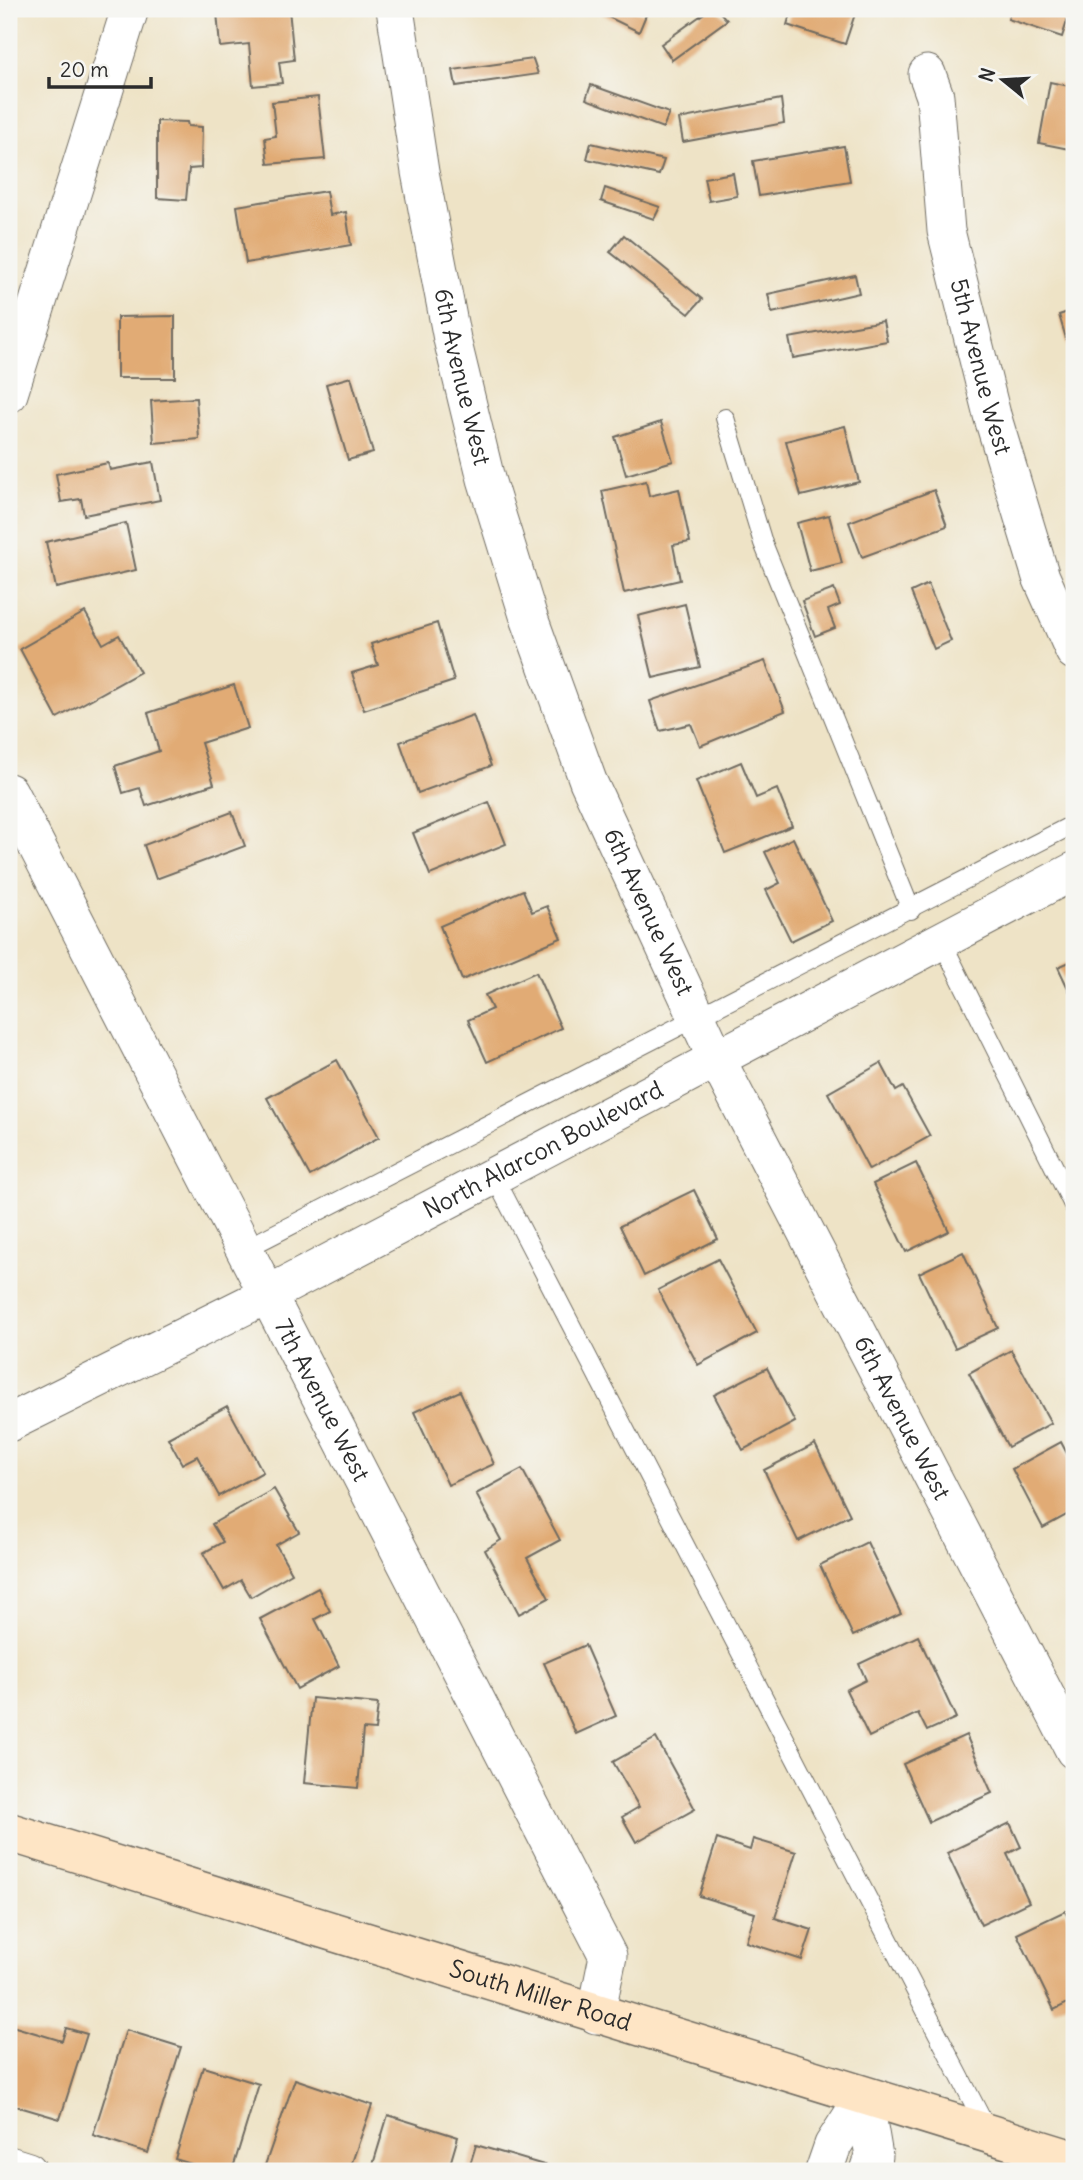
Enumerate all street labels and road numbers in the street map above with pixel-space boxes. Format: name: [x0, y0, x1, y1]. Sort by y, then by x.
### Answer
street label: 5th Avenue West: [945, 275, 1019, 458]
street label: 6th Avenue West: [429, 286, 498, 468]
street label: 6th Avenue West: [598, 823, 701, 1000]
street label: North Alarcon Boulevard: [418, 1074, 668, 1224]
street label: 7th Avenue West: [269, 1314, 377, 1486]
street label: 6th Avenue West: [848, 1330, 958, 1504]
street label: South Miller Road: [446, 1953, 635, 2037]

